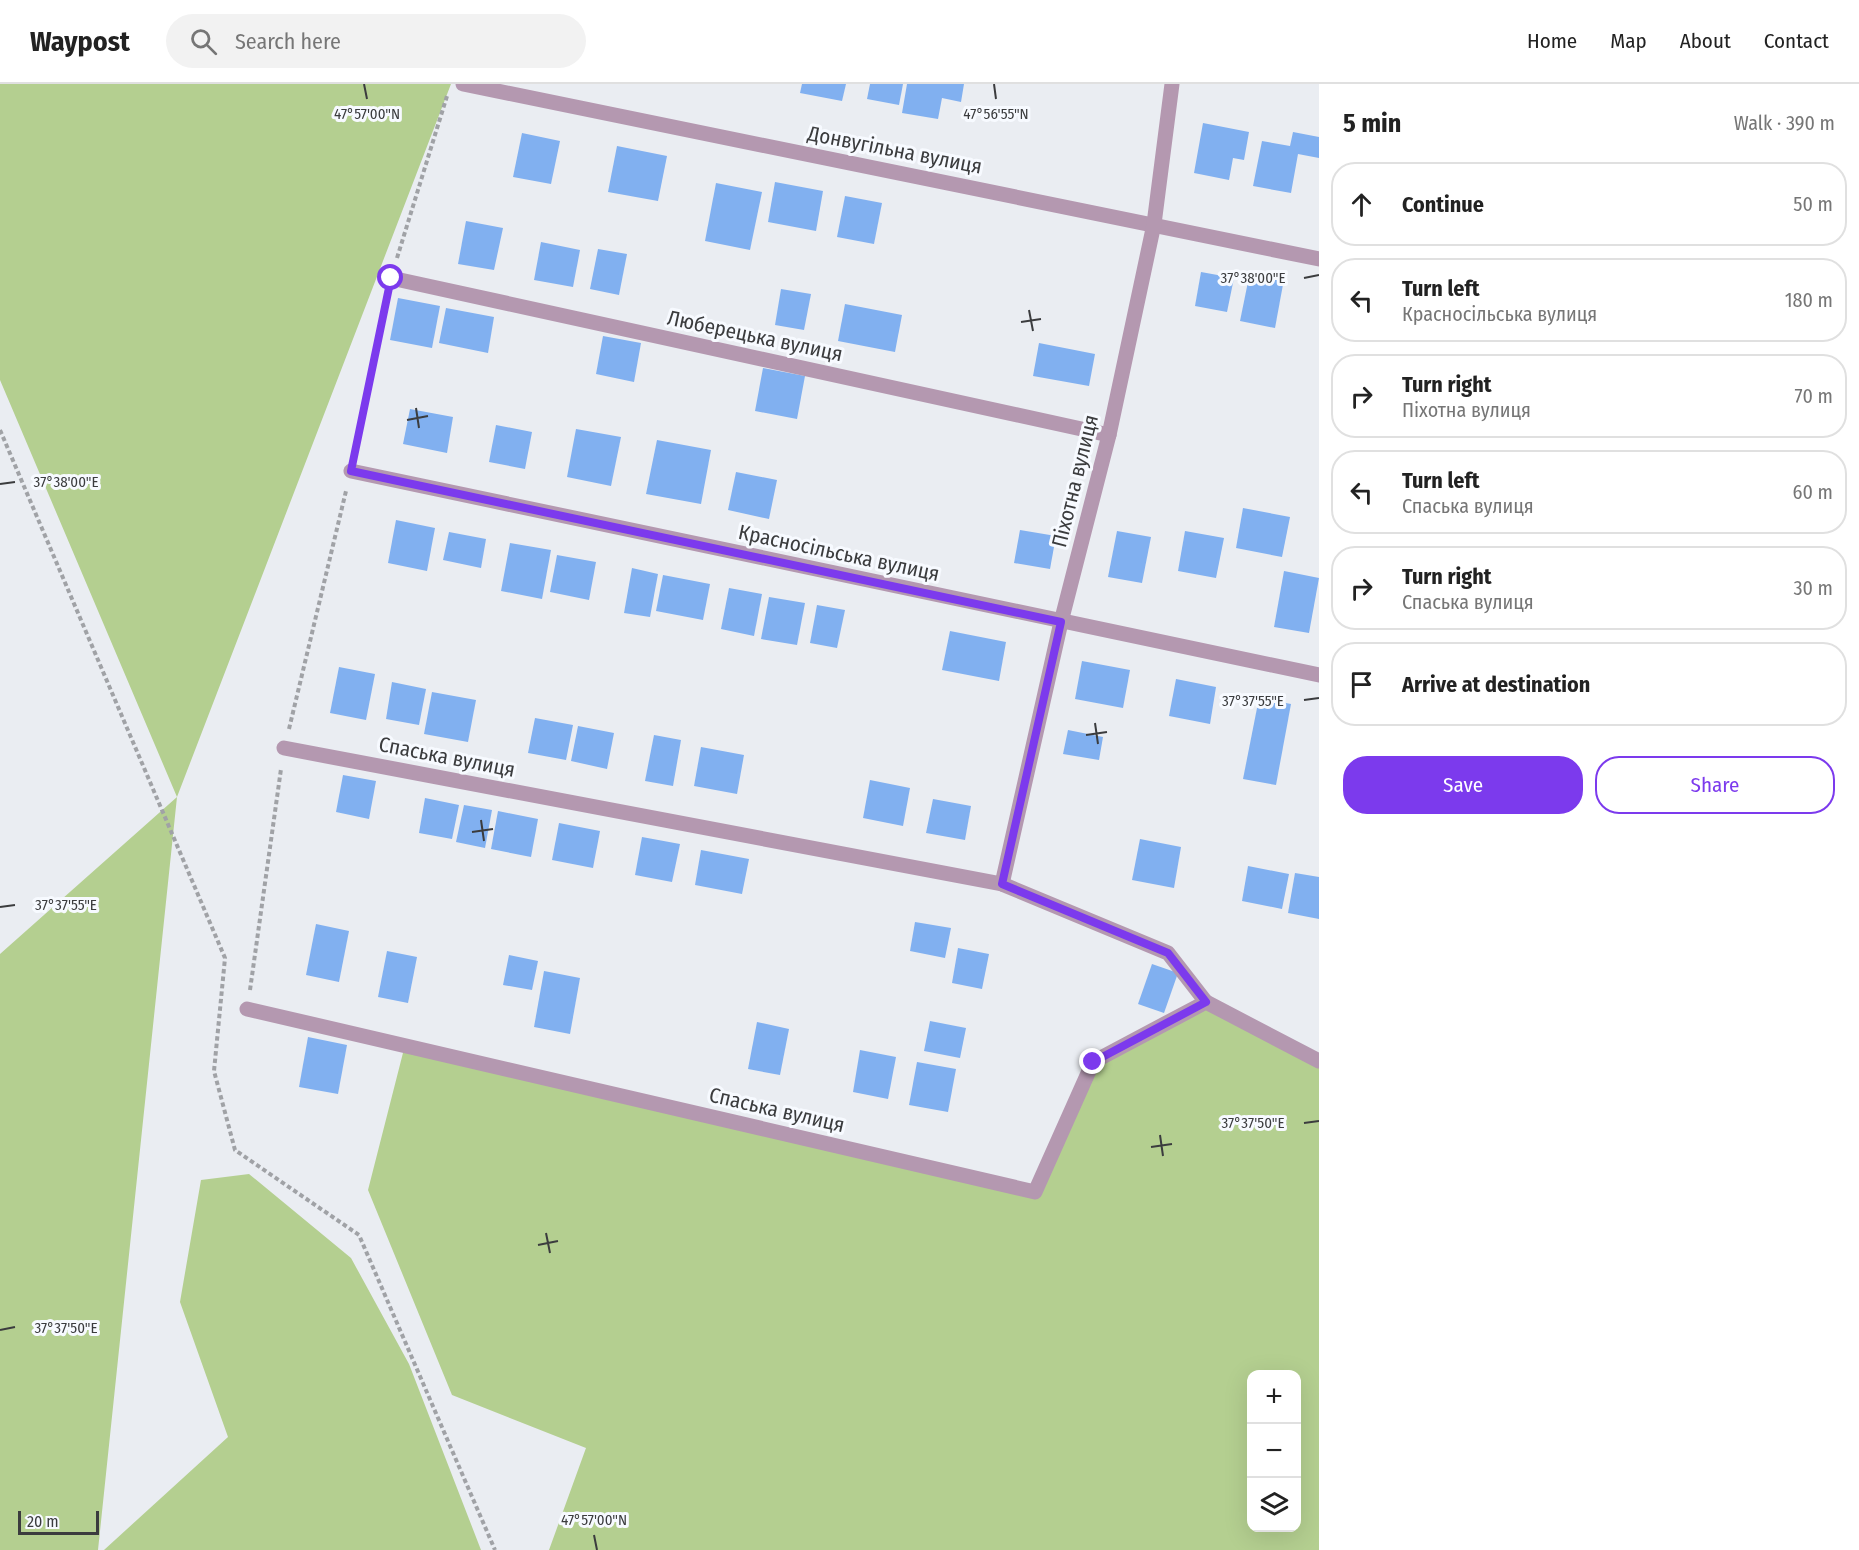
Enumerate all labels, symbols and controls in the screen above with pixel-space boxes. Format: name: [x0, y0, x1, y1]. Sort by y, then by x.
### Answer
search box: [166, 14, 586, 68]
text: Waypost: [30, 25, 130, 58]
icon: search: [187, 25, 220, 58]
text: Search here: [235, 28, 341, 55]
text: Home: [1527, 28, 1577, 54]
text: Map: [1610, 28, 1647, 54]
text: About: [1680, 28, 1731, 54]
text: Contact: [1764, 28, 1829, 54]
text: 47°57'00"N: [334, 105, 400, 123]
text: 47°56'55"N: [963, 105, 1029, 123]
text: 5 min: [1343, 108, 1401, 139]
text: Walk · 390 m: [1734, 111, 1835, 135]
street label: Донвугільна вулиця: [805, 120, 984, 180]
icon: ahead: [1345, 188, 1378, 221]
text: Continue: [1402, 191, 1484, 218]
text: 50 m: [1793, 192, 1833, 216]
route start: [377, 264, 403, 290]
text: 37°38'00"E: [1220, 269, 1286, 287]
text: Turn left: [1402, 275, 1480, 302]
icon: left: [1345, 284, 1378, 317]
text: 180 m: [1785, 288, 1833, 312]
text: Красносільська вулиця: [1402, 302, 1597, 326]
street label: Люберецька вулиця: [665, 305, 845, 367]
text: Turn right: [1402, 371, 1491, 398]
icon: right: [1345, 380, 1378, 413]
text: 70 m: [1795, 384, 1833, 408]
text: Піхотна вулиця: [1402, 398, 1531, 422]
street label: Піхотна вулиця: [1046, 412, 1104, 550]
text: Turn left: [1402, 467, 1480, 494]
text: 37°38'00"E: [33, 473, 99, 491]
icon: left: [1345, 476, 1378, 509]
text: 60 m: [1793, 480, 1833, 504]
text: Спаська вулиця: [1402, 494, 1534, 518]
street label: Красносільська вулиця: [736, 519, 942, 587]
text: Turn right: [1402, 563, 1491, 590]
icon: right: [1345, 572, 1378, 605]
text: 30 m: [1793, 576, 1833, 600]
text: Спаська вулиця: [1402, 590, 1534, 614]
icon: arrive: [1345, 668, 1378, 701]
text: Arrive at destination: [1402, 671, 1590, 698]
text: 37°37'55"E: [1222, 692, 1284, 710]
street label: Спаська вулиця: [377, 731, 517, 783]
button: Save: [1343, 756, 1583, 814]
button: Share: [1595, 756, 1835, 814]
text: 37°37'55"E: [35, 896, 97, 914]
route end: [1079, 1048, 1105, 1074]
street label: Спаська вулиця: [707, 1082, 847, 1138]
text: 37°37'50"E: [1221, 1114, 1285, 1132]
text: 37°37'50"E: [34, 1319, 98, 1337]
map controls: [1247, 1370, 1301, 1532]
button: +: [1247, 1370, 1301, 1424]
button: −: [1247, 1424, 1301, 1478]
button: layers: [1247, 1478, 1301, 1532]
scale bar: [18, 1508, 99, 1536]
text: 47°57'00"N: [561, 1511, 627, 1529]
text: 20 m: [27, 1512, 58, 1531]

